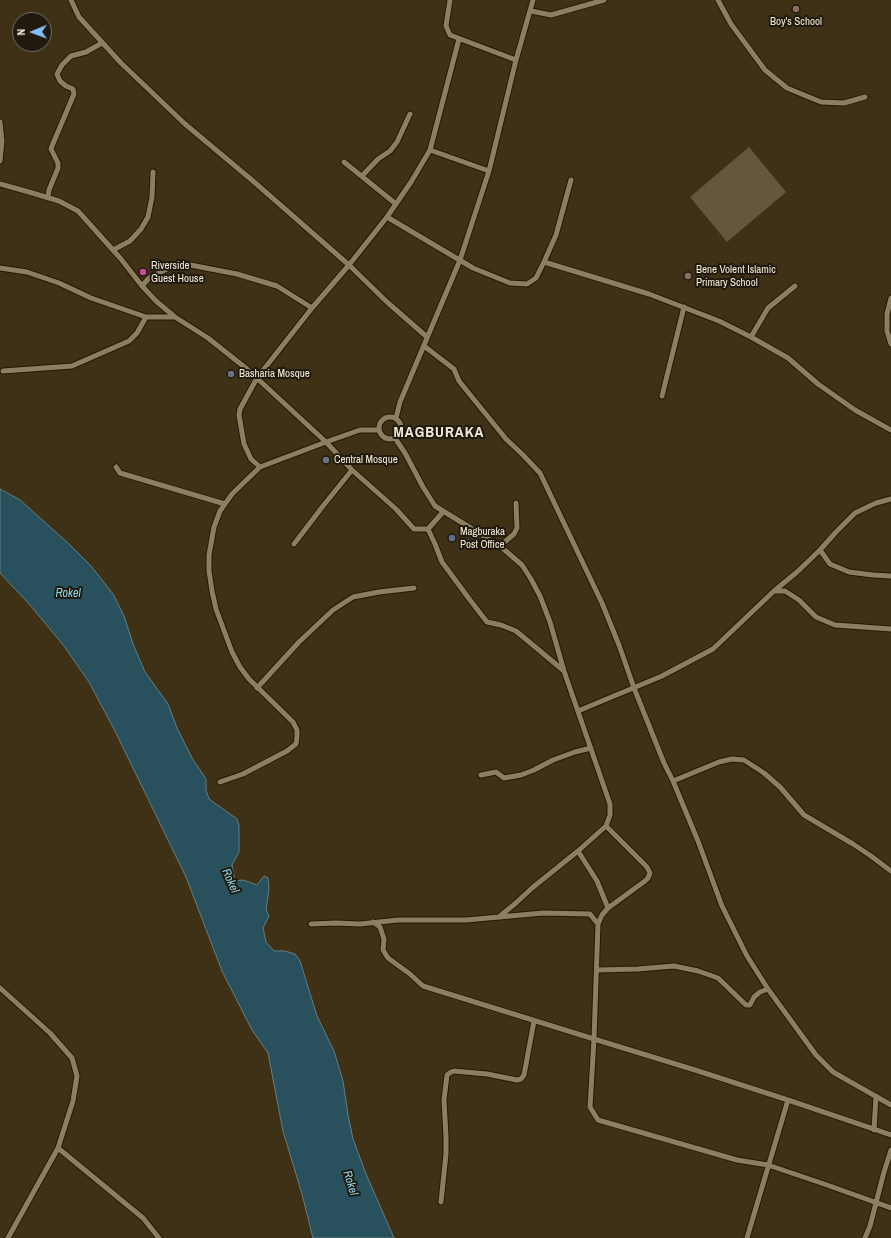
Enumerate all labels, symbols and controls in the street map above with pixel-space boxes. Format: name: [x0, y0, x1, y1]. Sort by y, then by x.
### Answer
marker: Boy's School: [791, 4, 801, 14]
north arrow: [12, 12, 52, 52]
place label: Boy's School: [770, 15, 822, 29]
text: N: [14, 29, 28, 36]
place label: Riverside Guest House: [151, 259, 204, 285]
place label: Bene Volent Islamic Primary School: [696, 263, 776, 289]
marker: Riverside Guest House: [138, 267, 148, 277]
marker: Bene Volent Islamic Primary School: [683, 271, 693, 281]
place label: Basharia Mosque: [239, 367, 310, 381]
marker: Basharia Mosque: [226, 369, 236, 379]
district label: MAGBURAKA: [394, 424, 484, 442]
place label: Central Mosque: [334, 453, 398, 467]
marker: Central Mosque: [321, 455, 331, 465]
place label: Magburaka Post Office: [460, 525, 505, 551]
marker: Magburaka Post Office: [447, 533, 457, 543]
water label: Rokel: [55, 587, 81, 601]
water label: Rokel: [218, 867, 242, 895]
water label: Rokel: [339, 1169, 361, 1197]

